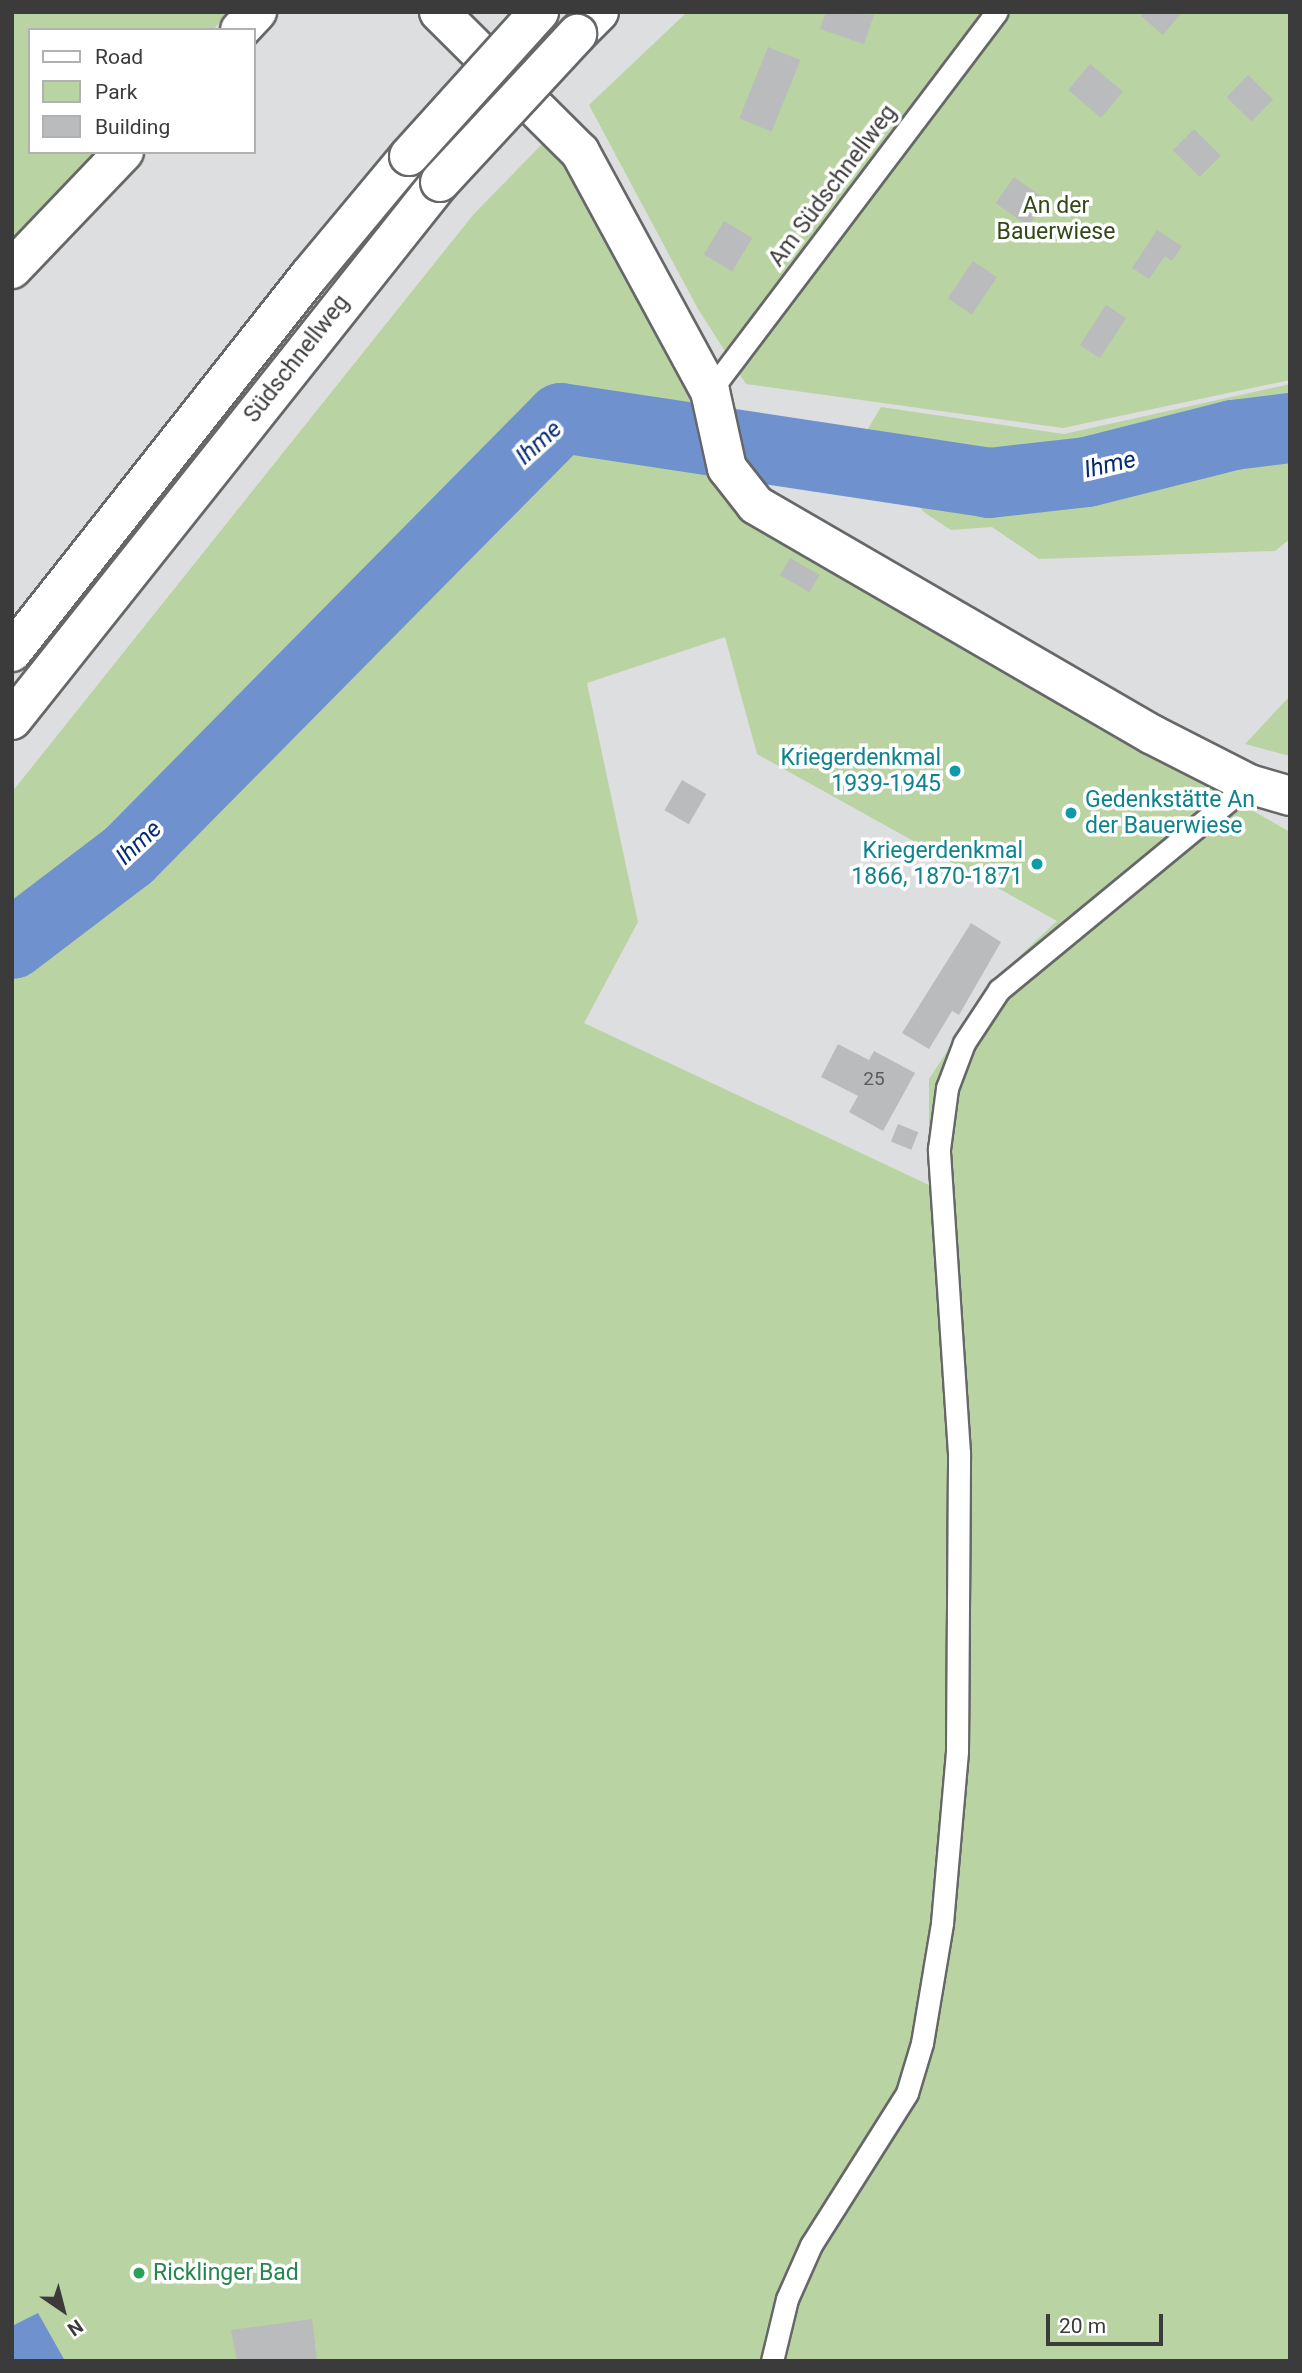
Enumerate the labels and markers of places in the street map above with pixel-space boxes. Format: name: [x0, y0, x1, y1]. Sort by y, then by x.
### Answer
place label: Kriegerdenkmal 1939-1945: [780, 744, 941, 798]
marker: Kriegerdenkmal 1939-1945: [947, 763, 963, 779]
place label: Gedenkstätte An der Bauerwiese: [1085, 786, 1255, 840]
marker: Gedenkstätte An der Bauerwiese: [1063, 805, 1079, 821]
place label: Kriegerdenkmal 1866, 1870-1871: [851, 837, 1023, 891]
marker: Kriegerdenkmal 1866, 1870-1871: [1029, 856, 1045, 872]
place label: Ricklinger Bad: [153, 2259, 299, 2287]
marker: Ricklinger Bad: [131, 2265, 147, 2281]

